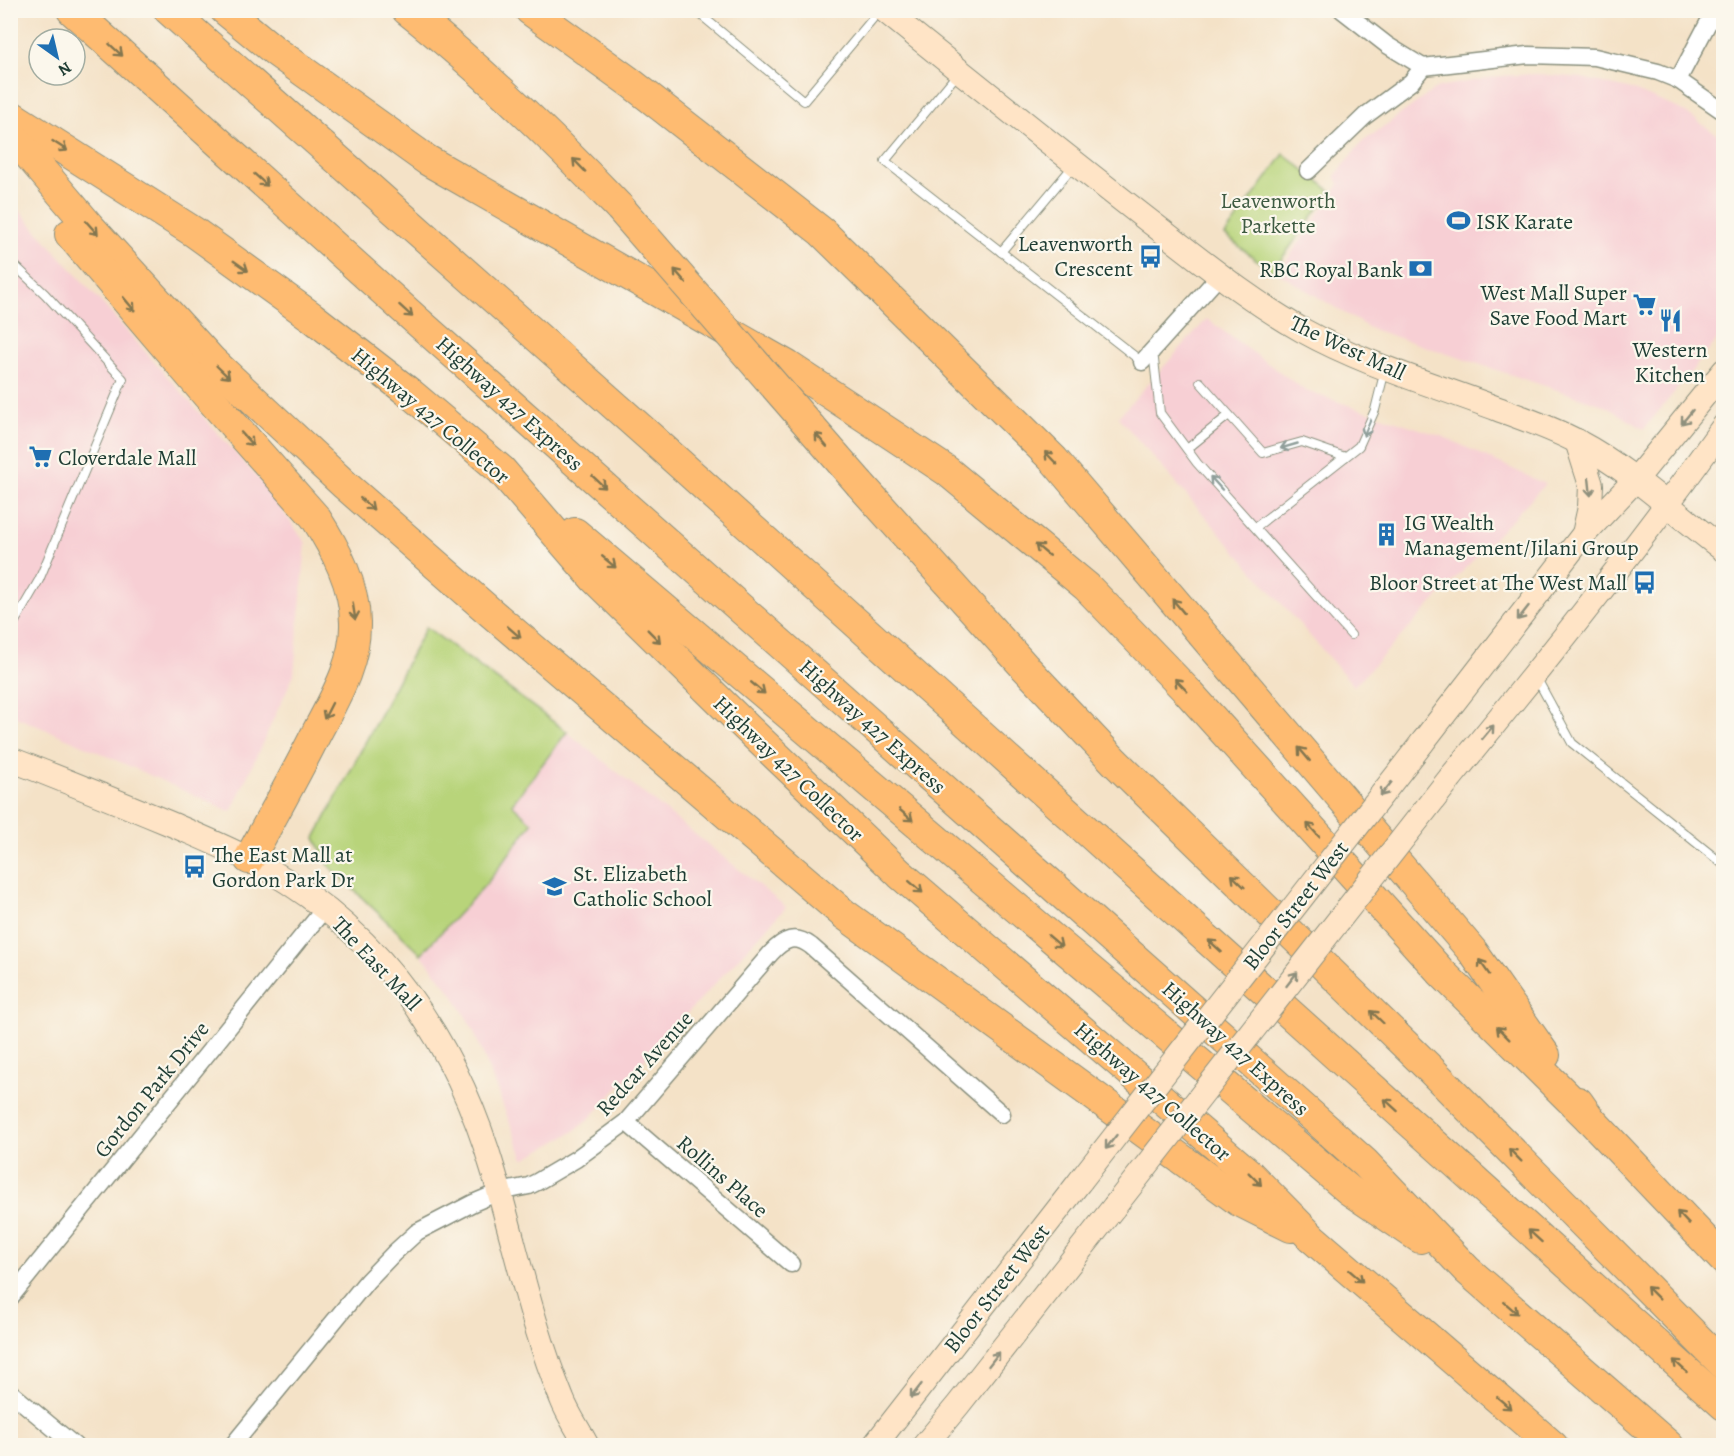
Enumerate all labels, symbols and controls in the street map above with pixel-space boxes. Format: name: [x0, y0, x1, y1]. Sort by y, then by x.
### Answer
north arrow: [27, 27, 87, 87]
one-way arrow: [108, 43, 123, 57]
text: N: [54, 56, 76, 81]
one-way arrow: [51, 141, 68, 153]
one-way arrow: [572, 158, 587, 173]
one-way arrow: [253, 173, 268, 187]
park label: Leavenworth Parkette: [1220, 186, 1336, 241]
place label: ISK Karate: [1476, 207, 1573, 237]
sports icon: ISK Karate: [1445, 208, 1471, 234]
one-way arrow: [85, 220, 99, 235]
place label: Leavenworth Crescent: [1018, 229, 1133, 284]
bus stop icon: Leavenworth Crescent: [1138, 243, 1164, 269]
place label: RBC Royal Bank: [1259, 255, 1403, 285]
bank icon: RBC Royal Bank: [1408, 256, 1434, 282]
one-way arrow: [233, 260, 249, 272]
one-way arrow: [673, 269, 687, 284]
place label: West Mall Super Save Food Mart: [1480, 278, 1627, 333]
supermarket icon: West Mall Super Save Food Mart: [1632, 292, 1658, 318]
one-way arrow: [122, 296, 136, 311]
one-way arrow: [398, 304, 413, 318]
restaurant icon: Western Kitchen: [1657, 307, 1683, 333]
street label: The West Mall: [1285, 308, 1410, 388]
street label: Highway 427 Express: [429, 329, 590, 478]
place label: Western Kitchen: [1631, 335, 1708, 390]
street label: Highway 427 Collector: [345, 340, 516, 491]
one-way arrow: [216, 365, 231, 379]
one-way arrow: [1680, 409, 1693, 425]
one-way arrow: [1361, 418, 1372, 437]
one-way arrow: [240, 431, 254, 446]
one-way arrow: [814, 433, 828, 448]
one-way arrow: [1280, 441, 1299, 452]
place label: Cloverdale Mall: [58, 443, 196, 473]
supermarket icon: Cloverdale Mall: [27, 444, 53, 470]
one-way arrow: [1044, 450, 1058, 465]
one-way arrow: [591, 475, 606, 489]
one-way arrow: [1209, 476, 1223, 491]
one-way arrow: [1585, 477, 1596, 496]
one-way arrow: [359, 497, 374, 511]
place label: IG Wealth Management/Jilani Group: [1404, 508, 1639, 563]
building icon: IG Wealth Management/Jilani Group: [1373, 522, 1399, 548]
one-way arrow: [1034, 543, 1050, 556]
one-way arrow: [601, 555, 616, 569]
place label: Bloor Street at The West Mall: [1369, 568, 1627, 598]
bus stop icon: Bloor Street at The West Mall: [1632, 569, 1658, 595]
one-way arrow: [1171, 599, 1185, 614]
one-way arrow: [348, 601, 359, 620]
one-way arrow: [1516, 605, 1529, 621]
one-way arrow: [506, 626, 522, 639]
one-way arrow: [646, 629, 661, 644]
street label: Highway 427 Express: [792, 652, 953, 801]
one-way arrow: [1174, 678, 1189, 693]
one-way arrow: [750, 682, 766, 695]
street label: Highway 427 Collector: [706, 689, 870, 849]
one-way arrow: [321, 702, 333, 720]
one-way arrow: [1481, 725, 1495, 740]
one-way arrow: [1298, 746, 1311, 762]
one-way arrow: [1379, 781, 1392, 797]
one-way arrow: [898, 808, 914, 821]
one-way arrow: [1306, 822, 1320, 837]
street label: Bloor Street West: [1236, 835, 1356, 977]
place label: The East Mall at Gordon Park Dr: [212, 840, 354, 895]
bus stop icon: The East Mall at Gordon Park Dr: [181, 854, 207, 880]
place label: St. Elizabeth Catholic School: [573, 859, 712, 914]
school or university icon: St. Elizabeth Catholic School: [542, 873, 568, 899]
one-way arrow: [1230, 874, 1245, 888]
one-way arrow: [908, 881, 924, 894]
street label: The East Mall: [325, 910, 428, 1017]
one-way arrow: [1047, 934, 1062, 948]
one-way arrow: [1207, 939, 1222, 953]
one-way arrow: [1478, 960, 1490, 976]
one-way arrow: [1286, 971, 1299, 987]
street label: Highway 427 Express: [1155, 974, 1316, 1123]
street label: Redcar Avenue: [589, 1005, 700, 1123]
one-way arrow: [1370, 1010, 1385, 1025]
street label: Gordon Park Drive: [87, 1015, 216, 1164]
street label: Highway 427 Collector: [1067, 1015, 1237, 1168]
one-way arrow: [1496, 1026, 1511, 1041]
one-way arrow: [1383, 1098, 1398, 1112]
street label: Rollins Place: [670, 1129, 775, 1225]
one-way arrow: [1104, 1133, 1117, 1149]
one-way arrow: [1508, 1147, 1523, 1162]
one-way arrow: [1247, 1172, 1262, 1187]
one-way arrow: [1676, 1210, 1691, 1225]
street label: Bloor Street West: [937, 1218, 1057, 1360]
one-way arrow: [1528, 1228, 1543, 1243]
one-way arrow: [1348, 1269, 1363, 1283]
one-way arrow: [1645, 1286, 1660, 1301]
one-way arrow: [1503, 1302, 1519, 1315]
one-way arrow: [988, 1351, 1001, 1367]
one-way arrow: [1673, 1359, 1688, 1373]
one-way arrow: [910, 1383, 923, 1399]
one-way arrow: [1496, 1396, 1511, 1410]

